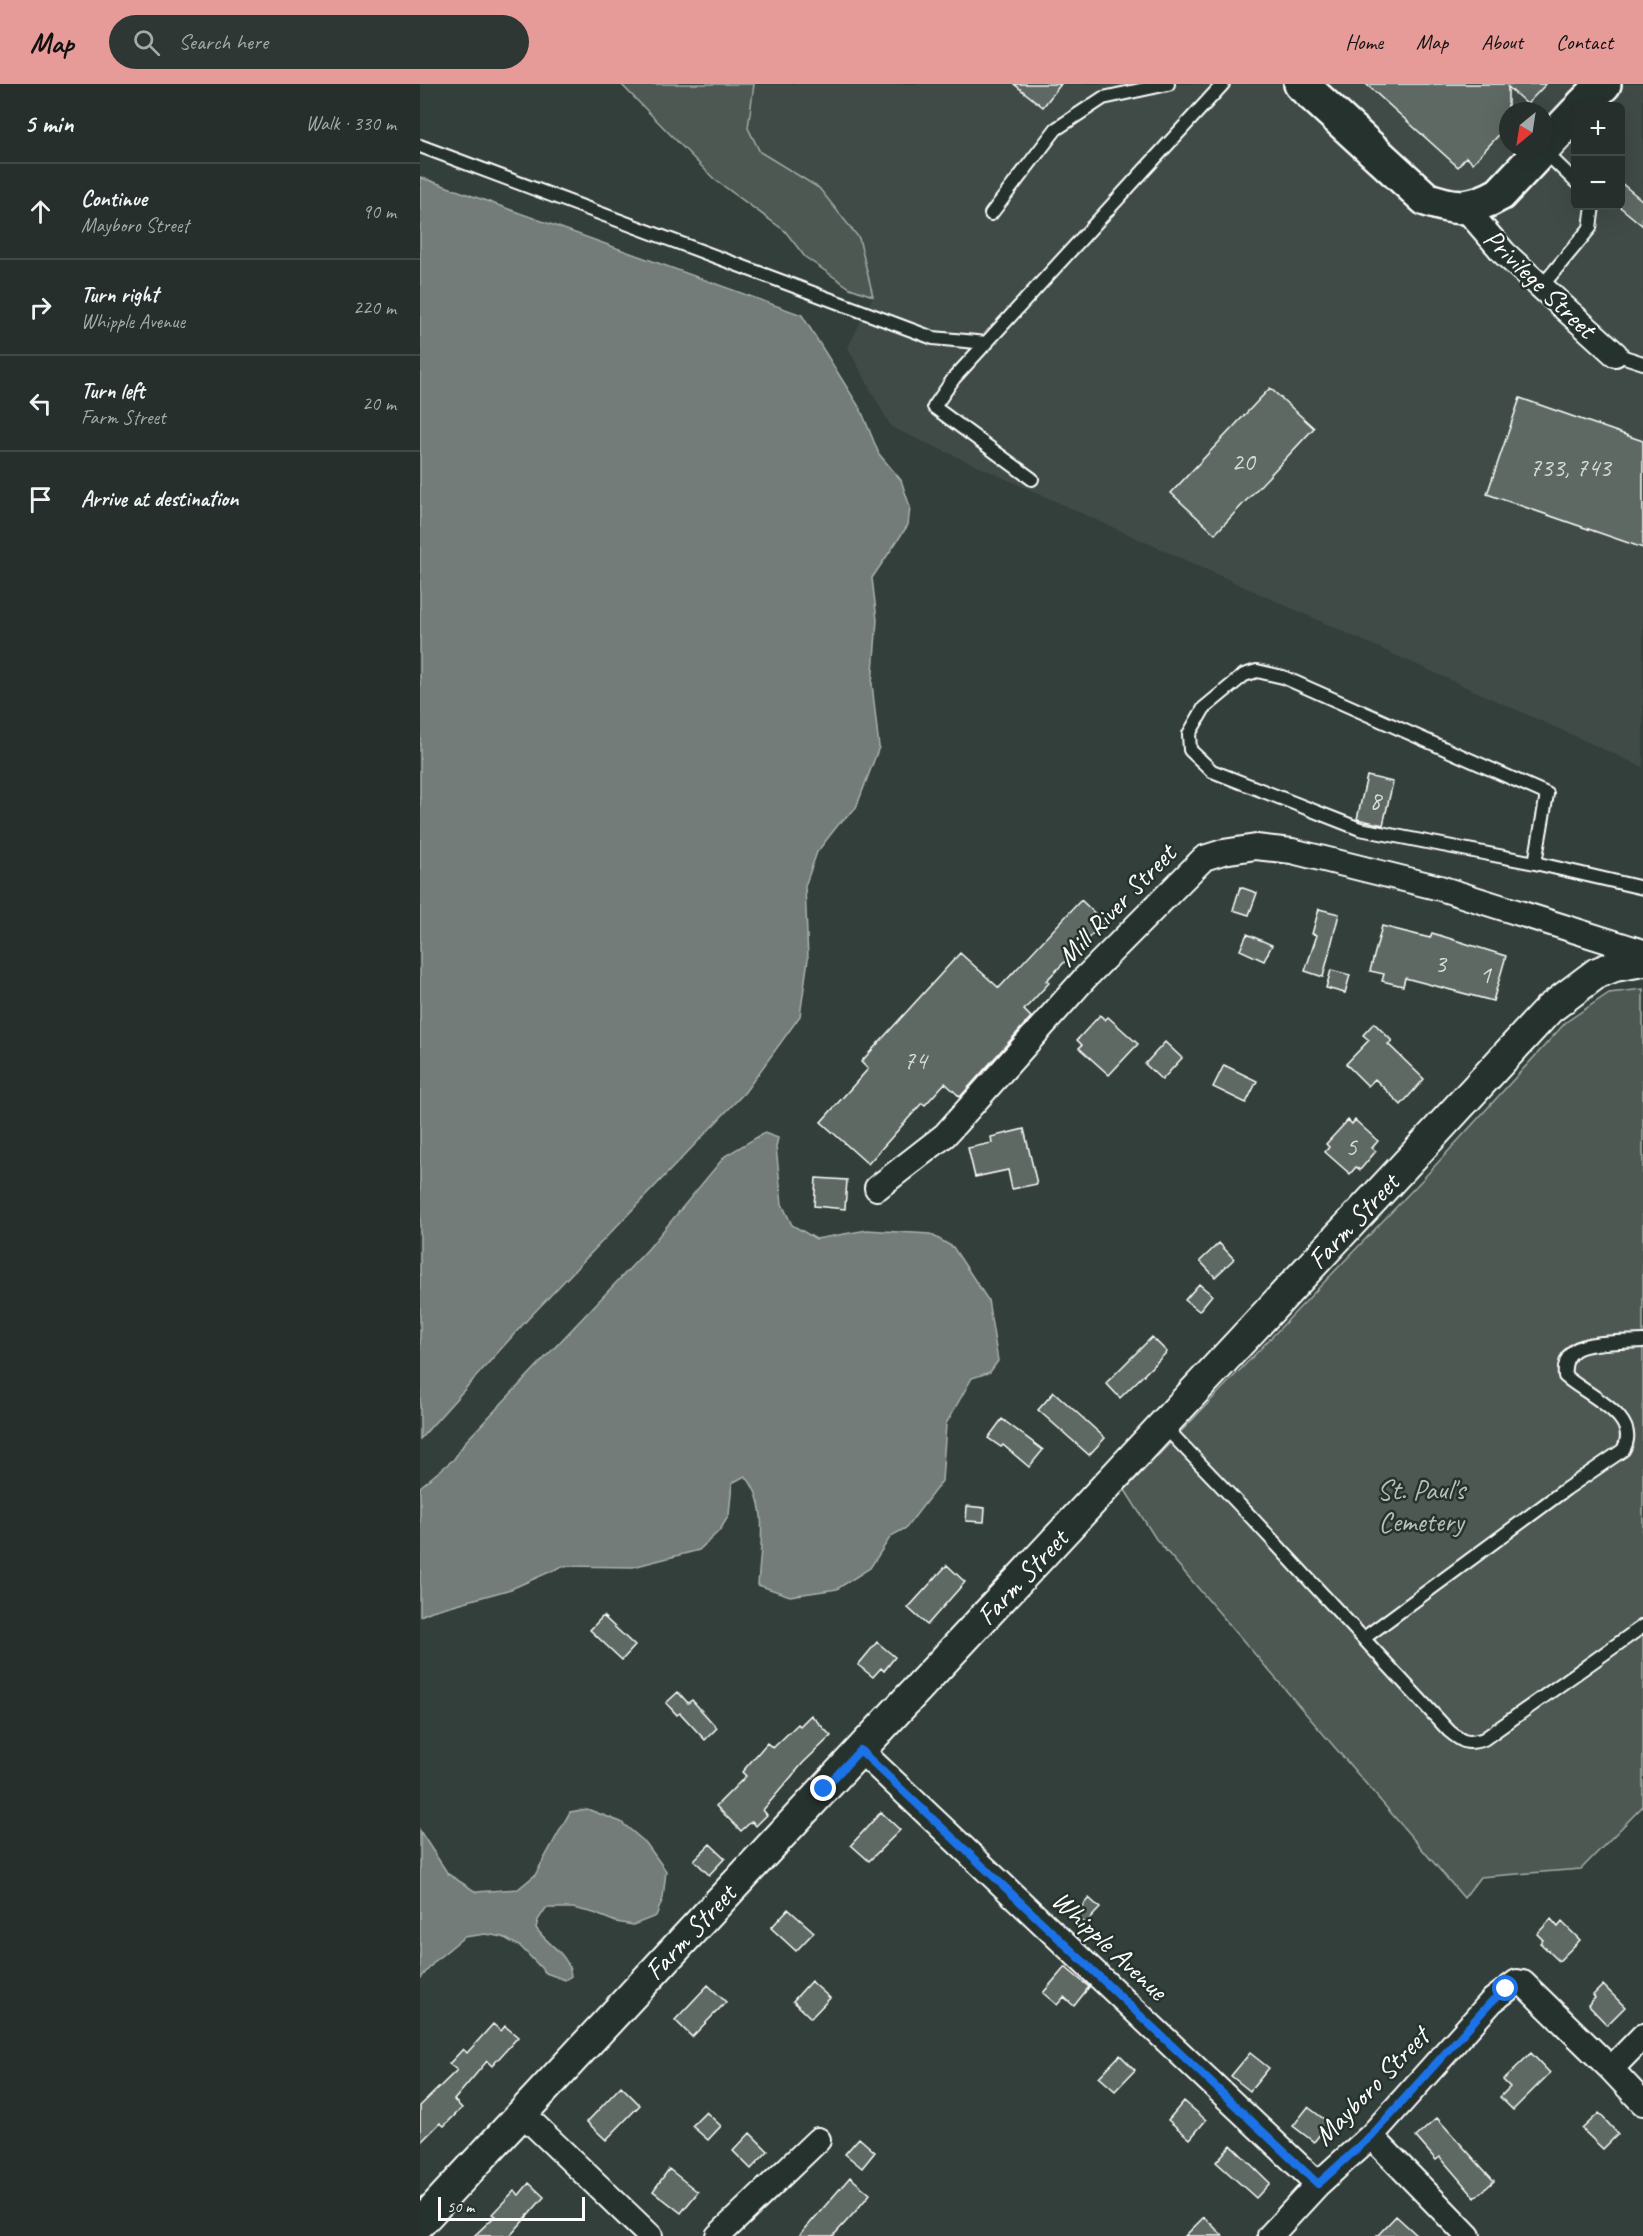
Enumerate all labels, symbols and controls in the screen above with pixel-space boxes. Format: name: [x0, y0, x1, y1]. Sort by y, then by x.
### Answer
search box: [109, 15, 529, 69]
text: Map: [30, 25, 73, 60]
icon: search: [130, 26, 163, 59]
text: Search here: [178, 28, 268, 56]
text: Home: [1345, 29, 1383, 55]
text: Map: [1416, 29, 1448, 55]
text: About: [1481, 29, 1523, 55]
text: Contact: [1556, 29, 1613, 55]
north arrow: [1499, 102, 1553, 156]
map controls: [1571, 102, 1625, 210]
button: +: [1571, 102, 1625, 156]
text: 5 min: [24, 107, 73, 140]
text: Walk · 330 m: [306, 111, 396, 136]
button: −: [1571, 156, 1625, 210]
text: Continue: [81, 185, 147, 213]
icon: ahead: [24, 195, 57, 228]
text: 90 m: [362, 199, 396, 224]
text: Mayboro Street: [81, 213, 189, 238]
street label: Privilege Street: [1476, 221, 1606, 347]
text: Turn right: [81, 281, 158, 309]
icon: right: [24, 291, 57, 324]
text: 220 m: [353, 295, 396, 320]
text: Whipple Avenue: [81, 309, 185, 334]
text: Turn left: [81, 377, 145, 405]
icon: left: [24, 387, 57, 420]
text: 20 m: [362, 391, 396, 416]
text: Farm Street: [81, 405, 166, 430]
house number: 20: [1231, 445, 1257, 478]
house number: 733, 743: [1529, 451, 1613, 484]
icon: arrive: [24, 483, 57, 516]
text: Arrive at destination: [81, 485, 238, 513]
house number: 8: [1369, 784, 1383, 817]
street label: Mill River Street: [1049, 835, 1185, 973]
house number: 3: [1434, 947, 1448, 980]
house number: 1: [1479, 958, 1492, 991]
house number: 74: [903, 1044, 929, 1077]
house number: 5: [1345, 1130, 1358, 1163]
street label: Farm Street: [1300, 1164, 1408, 1276]
park label: St. Paul's Cemetery: [1377, 1472, 1467, 1539]
street label: Farm Street: [969, 1520, 1077, 1632]
route end: [810, 1775, 836, 1801]
street label: Farm Street: [637, 1875, 745, 1987]
street label: Whipple Avenue: [1045, 1883, 1177, 2009]
route start: [1492, 1975, 1518, 2001]
street label: Mayboro Street: [1306, 2017, 1439, 2153]
scale bar: [438, 2194, 585, 2222]
text: 50 m: [447, 2197, 474, 2217]

